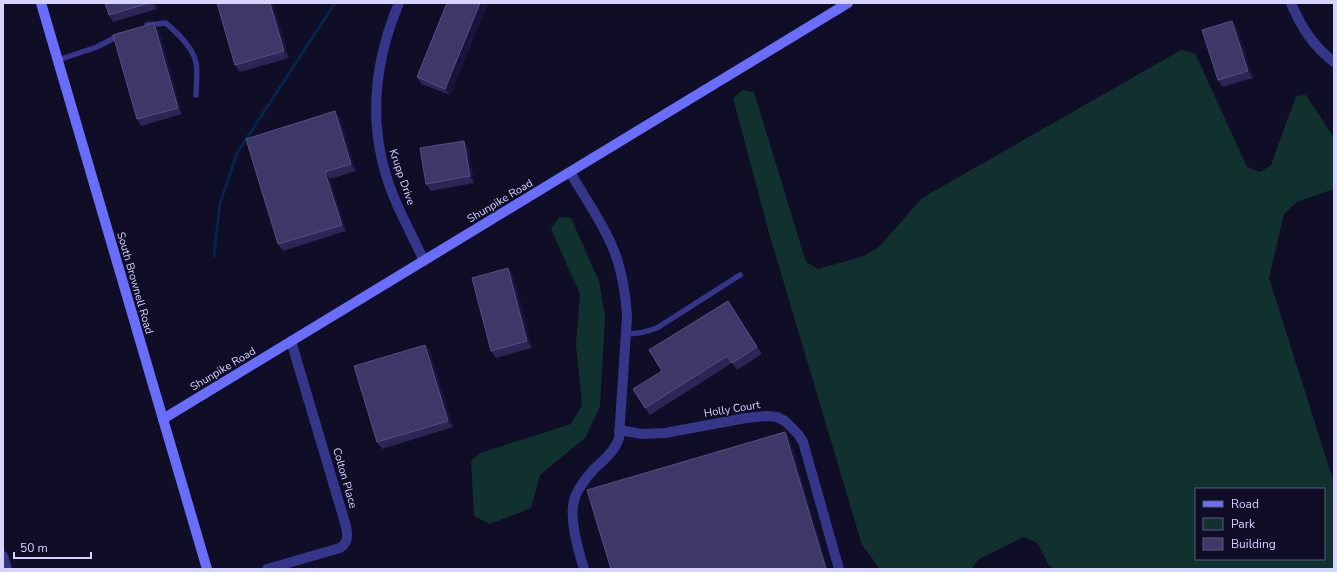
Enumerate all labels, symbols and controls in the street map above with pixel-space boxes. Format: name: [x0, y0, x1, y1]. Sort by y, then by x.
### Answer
street label: Krupp Drive: [385, 147, 419, 207]
street label: Shunpike Road: [464, 176, 536, 226]
street label: South Brownell Road: [113, 230, 157, 336]
street label: Shunpike Road: [187, 344, 259, 394]
street label: Holly Court: [703, 397, 761, 421]
street label: Colton Place: [329, 446, 361, 510]
legend: [1195, 488, 1325, 560]
text: Road: [1231, 496, 1259, 512]
text: Park: [1231, 516, 1256, 532]
scale bar: [14, 534, 91, 560]
text: Building: [1231, 536, 1276, 552]
text: 50 m: [20, 540, 48, 556]

